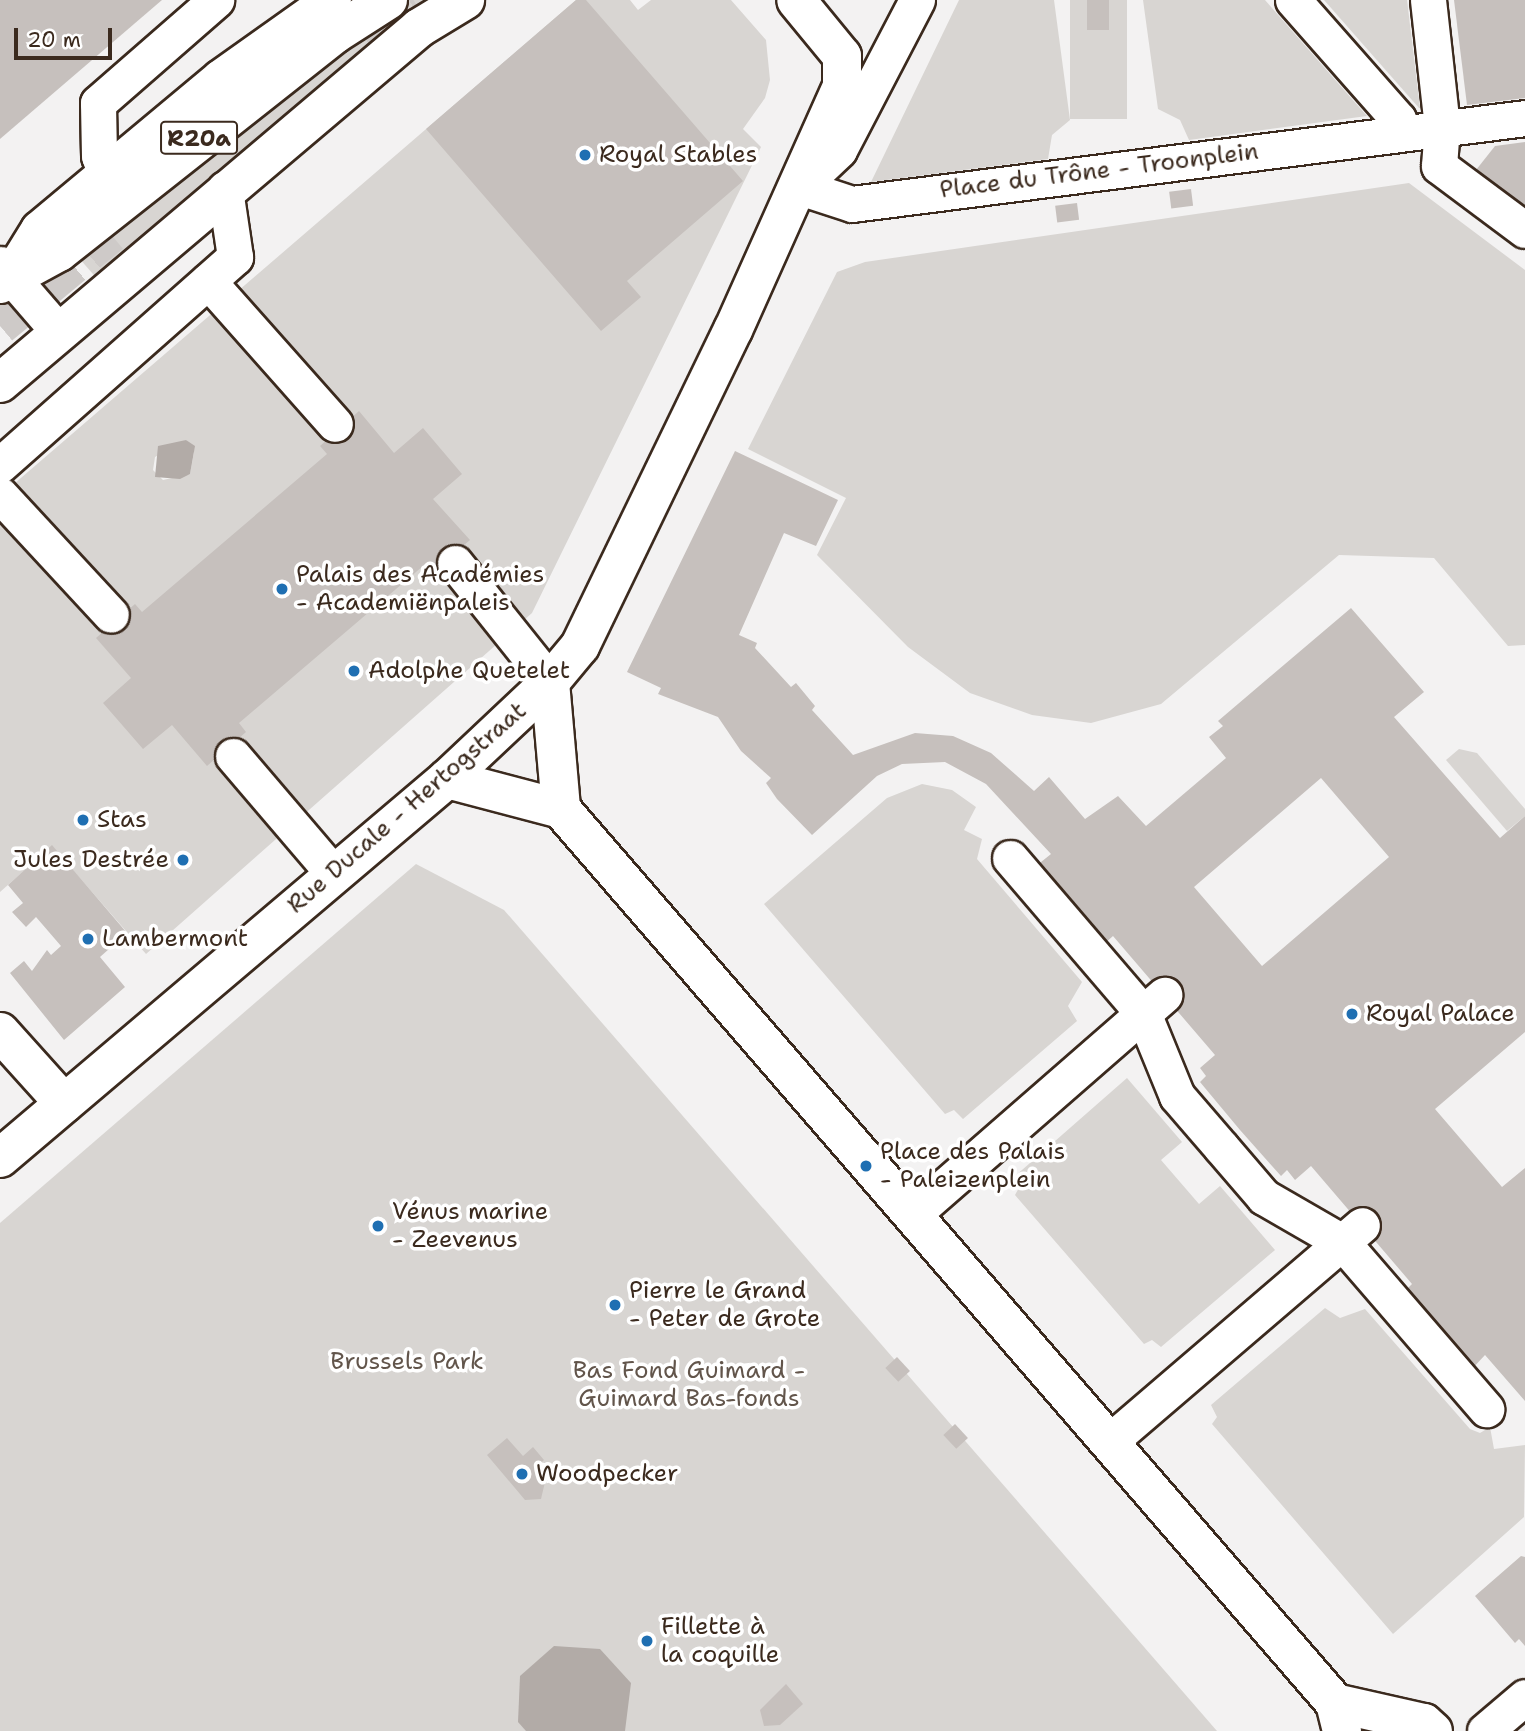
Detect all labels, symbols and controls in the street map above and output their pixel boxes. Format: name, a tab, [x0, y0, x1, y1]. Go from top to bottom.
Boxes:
scale bar	[18, 14, 116, 58]
text: 20 m	[27, 26, 81, 54]
road number: R20a	[159, 119, 239, 158]
street label: Place du Trône - Troonplein	[938, 137, 1260, 205]
place label: Royal Stables	[599, 141, 757, 169]
marker: Royal Stables	[577, 147, 593, 163]
place label: Palais des Académies - Academiënpaleis	[296, 561, 544, 617]
marker: Palais des Académies - Academiënpaleis	[274, 581, 290, 597]
place label: Adolphe Quetelet	[368, 657, 570, 685]
marker: Adolphe Quetelet	[346, 663, 362, 679]
street label: Rue Ducale - Hertogstraat	[282, 696, 532, 920]
place label: Stas	[97, 806, 147, 834]
marker: Stas	[75, 812, 91, 828]
place label: Jules Destrée	[13, 846, 169, 874]
marker: Jules Destrée	[175, 852, 191, 868]
place label: Lambermont	[102, 925, 248, 953]
marker: Lambermont	[80, 931, 96, 947]
place label: Royal Palace	[1366, 1000, 1515, 1028]
marker: Royal Palace	[1344, 1006, 1360, 1022]
place label: Place des Palais - Paleizenplein	[880, 1138, 1065, 1194]
marker: Place des Palais - Paleizenplein	[858, 1158, 874, 1174]
place label: Vénus marine - Zeevenus	[392, 1198, 548, 1254]
marker: Vénus marine - Zeevenus	[370, 1218, 386, 1234]
place label: Pierre le Grand - Peter de Grote	[629, 1277, 820, 1333]
marker: Pierre le Grand - Peter de Grote	[607, 1297, 623, 1313]
park label: Brussels Park	[330, 1348, 484, 1376]
park label: Bas Fond Guimard - Guimard Bas-fonds	[573, 1357, 805, 1413]
place label: Woodpecker	[536, 1460, 678, 1488]
marker: Woodpecker	[514, 1466, 530, 1482]
place label: Fillette à la coquille	[661, 1613, 779, 1669]
marker: Fillette à la coquille	[639, 1633, 655, 1649]

